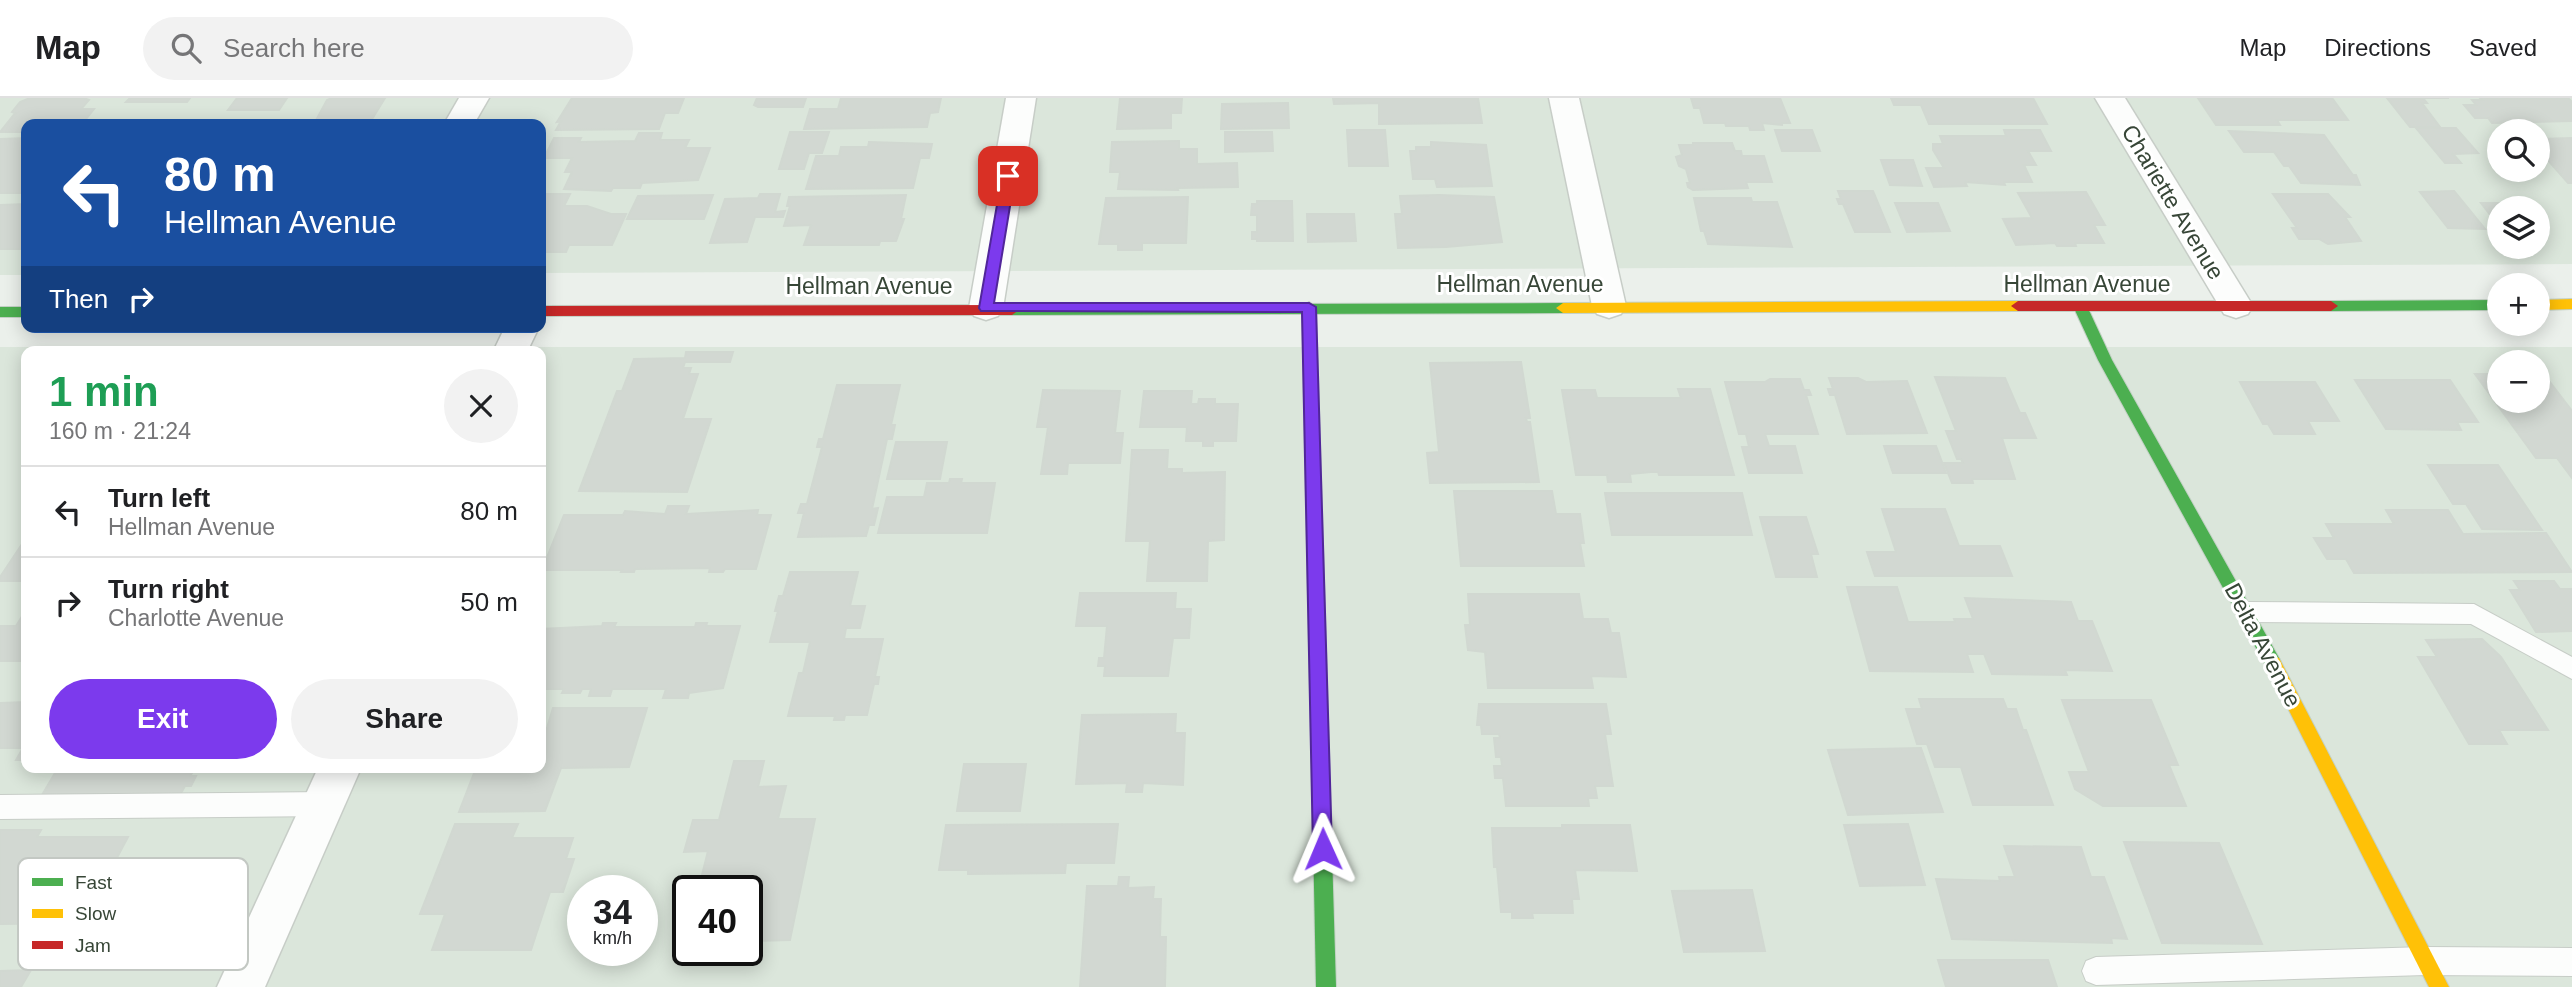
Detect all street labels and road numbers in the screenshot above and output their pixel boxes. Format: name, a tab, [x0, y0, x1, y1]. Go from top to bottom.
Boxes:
street label: Chariette Avenue	[2117, 120, 2229, 284]
street label: Hellman Avenue	[1436, 271, 1604, 297]
street label: Hellman Avenue	[2003, 271, 2171, 297]
street label: Hellman Avenue	[785, 273, 953, 299]
street label: Delta Avenue	[2220, 579, 2306, 711]

